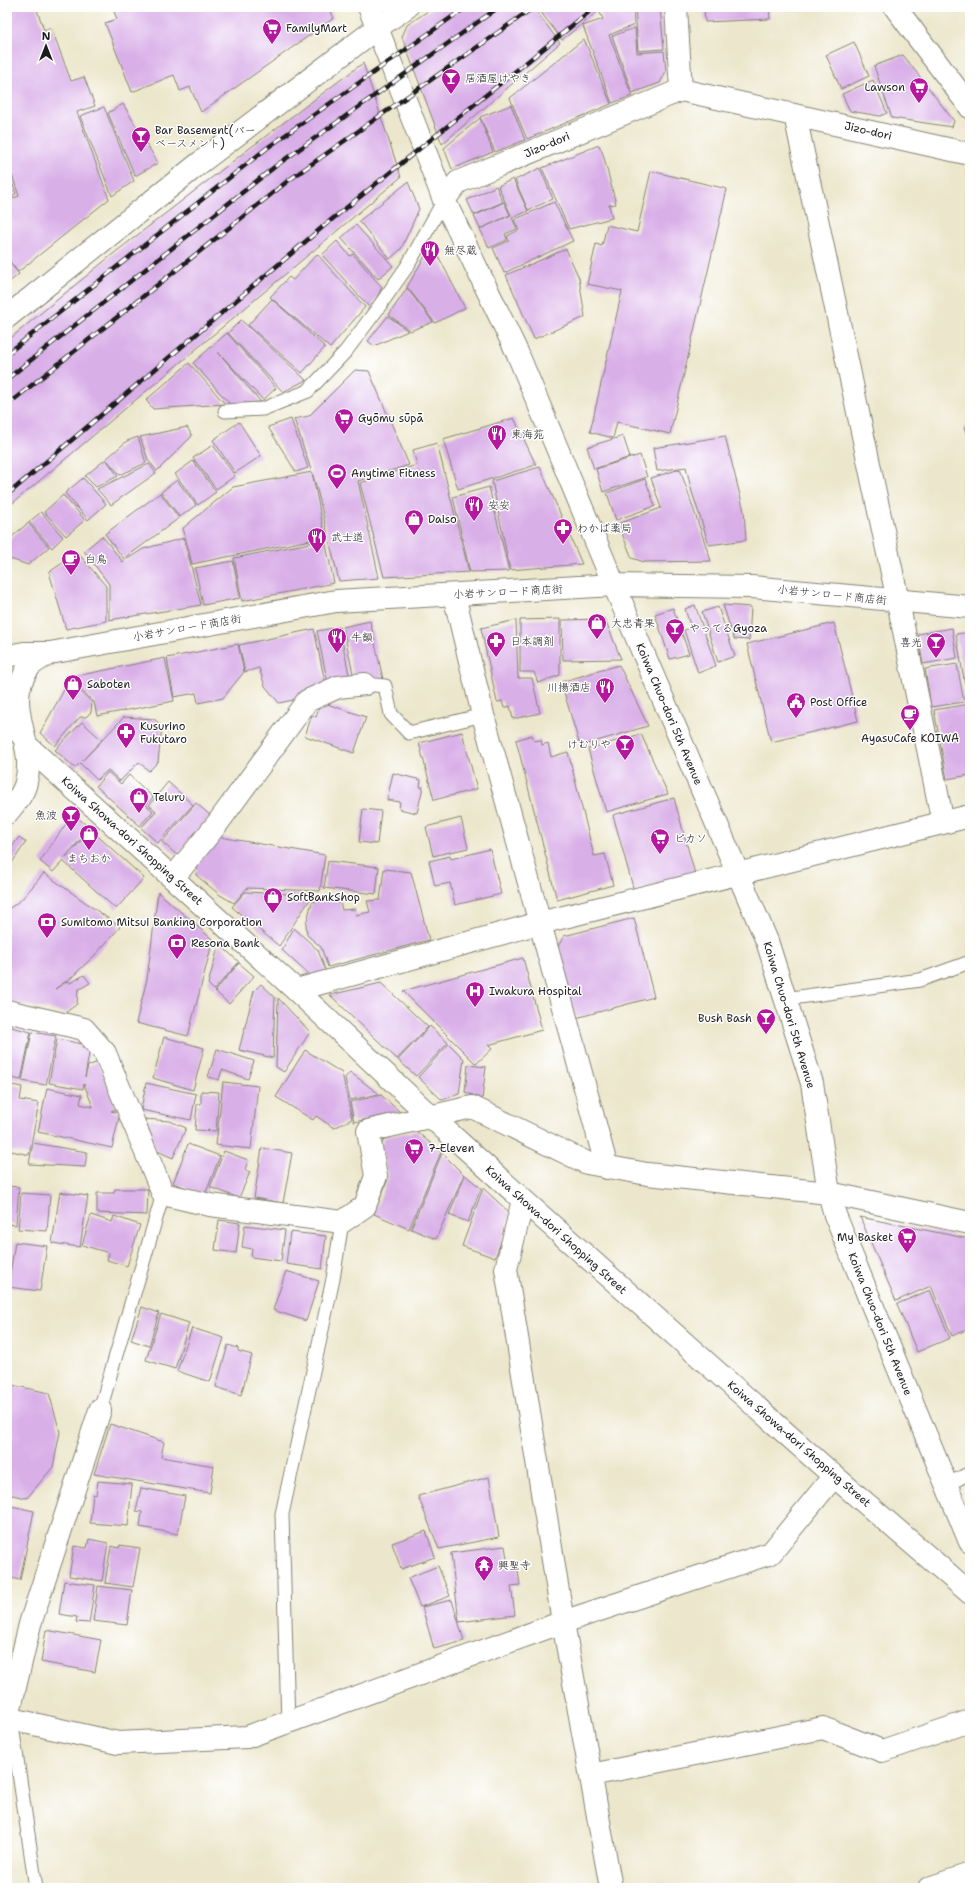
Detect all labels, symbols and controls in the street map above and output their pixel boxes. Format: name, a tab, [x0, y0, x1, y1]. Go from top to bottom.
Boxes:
supermarket icon: FamilyMart	[261, 17, 283, 45]
place label: FamilyMart	[286, 21, 347, 36]
north arrow	[26, 26, 66, 66]
text: N	[42, 29, 51, 44]
bar icon: 居酒屋けやき	[440, 67, 462, 95]
place label: 居酒屋けやき	[465, 71, 531, 86]
supermarket icon: Lawson	[908, 76, 930, 104]
place label: Lawson	[864, 80, 905, 95]
street label: Jizo-dori	[843, 118, 893, 144]
place label: Bar Basement(バー ベースメント)	[155, 123, 255, 151]
bar icon: Bar Basement(バー ベースメント)	[130, 125, 152, 153]
street label: Jizo-dori	[522, 129, 572, 161]
restaurant icon: 無尽蔵	[419, 239, 441, 267]
place label: 無尽蔵	[444, 243, 477, 258]
supermarket icon: Gyōmu sūpā	[333, 407, 355, 435]
place label: Gyōmu sūpā	[358, 411, 423, 426]
restaurant icon: 東海苑	[486, 423, 508, 451]
place label: 東海苑	[511, 427, 544, 442]
sports icon: Anytime Fitness	[326, 462, 348, 490]
place label: Anytime Fitness	[351, 466, 436, 481]
restaurant icon: 安安	[463, 494, 485, 522]
place label: 安安	[488, 498, 510, 513]
shop icon: Daiso	[403, 508, 425, 536]
place label: Daiso	[428, 512, 457, 527]
pharmacy icon: わかば薬局	[552, 517, 574, 545]
place label: わかば薬局	[577, 521, 632, 536]
restaurant icon: 武士道	[306, 526, 328, 554]
place label: 武士道	[331, 530, 364, 545]
cafe icon: 白鳥	[60, 548, 82, 576]
place label: 白鳥	[85, 552, 107, 567]
street label: 小岩サンロード商店街	[453, 582, 563, 602]
street label: 小岩サンロード商店街	[777, 582, 887, 608]
street label: 小岩サンロード商店街	[132, 611, 242, 645]
shop icon: 大忠青果	[586, 612, 608, 640]
place label: 大忠青果	[611, 616, 655, 631]
bar icon: やってるGyoza	[664, 617, 686, 645]
place label: やってるGyoza	[689, 621, 767, 636]
restaurant icon: 牛韻	[326, 626, 348, 654]
place label: 牛韻	[351, 630, 373, 645]
pharmacy icon: 日本調剤	[485, 630, 507, 658]
bar icon: 喜光	[925, 631, 947, 659]
place label: 日本調剤	[510, 634, 554, 649]
place label: 喜光	[900, 635, 922, 650]
street label: Koiwa Chuo-dori 5th Avenue	[632, 641, 706, 787]
shop icon: Saboten	[62, 673, 84, 701]
restaurant icon: 川揚酒店	[594, 676, 616, 704]
place label: Saboten	[87, 677, 130, 692]
place label: 川揚酒店	[547, 680, 591, 695]
public building icon: Post Office	[785, 691, 807, 719]
place label: Post Office	[810, 695, 867, 710]
cafe icon: AyasuCafe KOIWA	[899, 703, 921, 731]
place label: Kusurino Fukutaro	[140, 719, 187, 747]
pharmacy icon: Kusurino Fukutaro	[115, 721, 137, 749]
place label: AyasuCafe KOIWA	[861, 731, 959, 746]
bar icon: けむりや	[614, 733, 636, 761]
place label: けむりや	[567, 737, 611, 752]
street label: Koiwa Showa-dori Shopping Street	[58, 773, 206, 909]
shop icon: Teluru	[128, 786, 150, 814]
place label: Teluru	[153, 790, 185, 805]
bar icon: 魚波	[60, 804, 82, 832]
place label: 魚波	[35, 808, 57, 823]
shop icon: まちおか	[78, 823, 100, 851]
supermarket icon: ピカソ	[649, 827, 671, 855]
place label: ピカソ	[674, 831, 707, 846]
place label: まちおか	[67, 851, 111, 866]
shop icon: SoftBankShop	[262, 886, 284, 914]
place label: SoftBankShop	[287, 890, 360, 905]
bank icon: Sumitomo Mitsui Banking Corporation	[36, 911, 58, 939]
place label: Sumitomo Mitsui Banking Corporation	[61, 915, 262, 930]
bank icon: Resona Bank	[166, 932, 188, 960]
place label: Resona Bank	[191, 936, 260, 951]
street label: Koiwa Chuo-dori 5th Avenue	[759, 940, 819, 1090]
hospital icon: Iwakura Hospital	[464, 980, 486, 1008]
place label: Iwakura Hospital	[489, 984, 582, 999]
bar icon: Bush Bash	[755, 1007, 777, 1035]
place label: Bush Bash	[698, 1011, 752, 1026]
supermarket icon: 7-Eleven	[403, 1137, 425, 1165]
place label: 7-Eleven	[428, 1141, 475, 1156]
street label: Koiwa Showa-dori Shopping Street	[482, 1162, 630, 1298]
supermarket icon: My Basket	[896, 1226, 918, 1254]
place label: My Basket	[837, 1230, 893, 1245]
street label: Koiwa Chuo-dori 5th Avenue	[844, 1250, 916, 1398]
street label: Koiwa Showa-dori Shopping Street	[724, 1378, 874, 1511]
temple icon: 興聖寺	[473, 1554, 495, 1582]
place label: 興聖寺	[498, 1558, 531, 1573]

